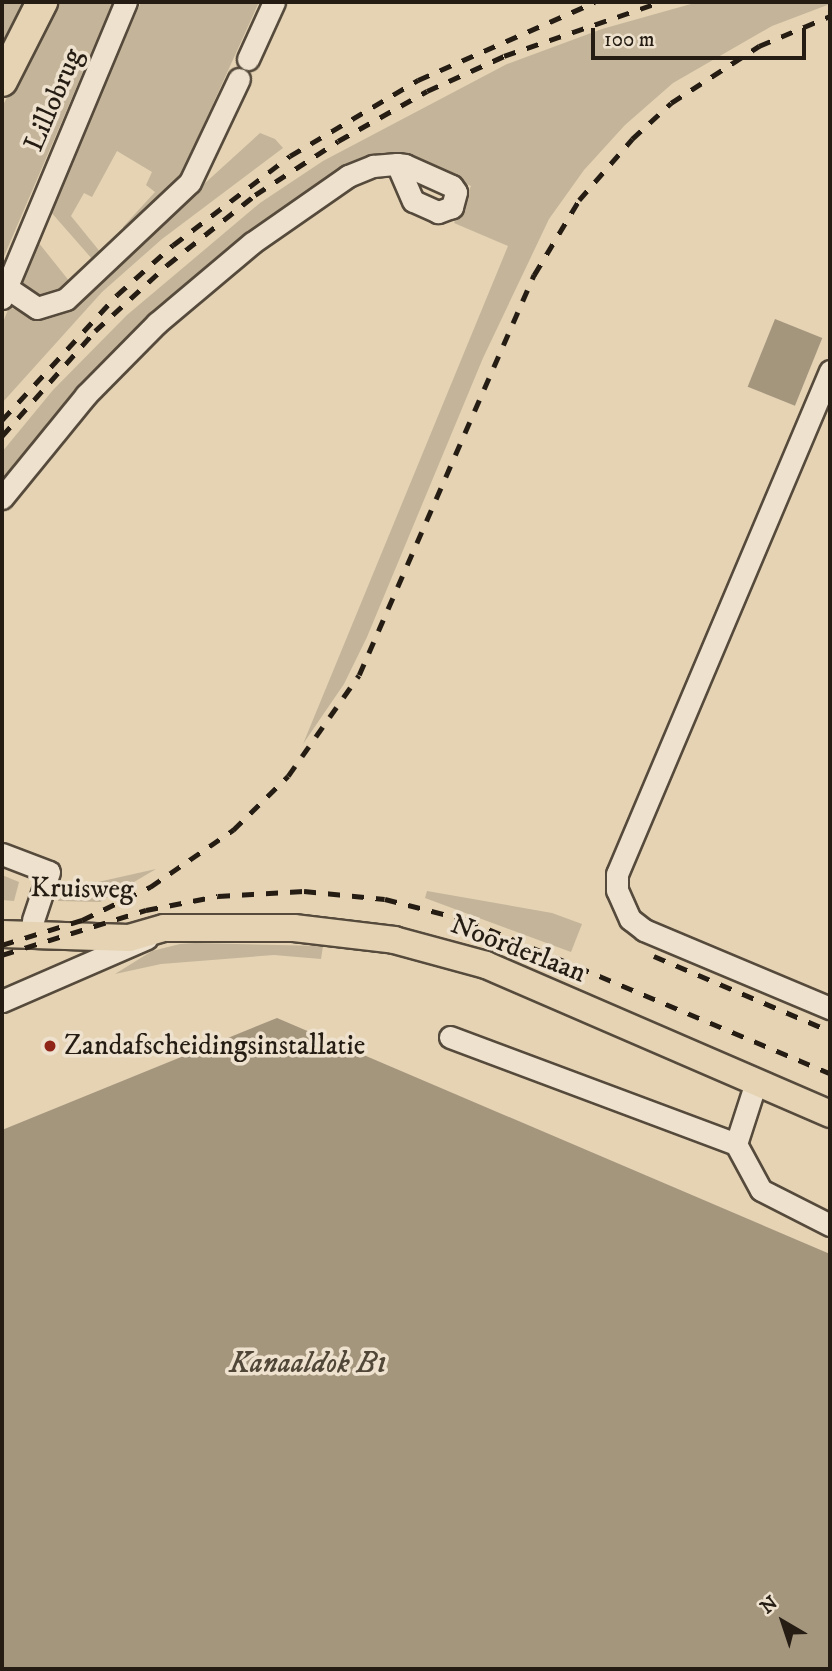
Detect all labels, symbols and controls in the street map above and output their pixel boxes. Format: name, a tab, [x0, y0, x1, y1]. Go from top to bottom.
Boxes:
scale bar	[594, 14, 809, 58]
text: 100 m	[604, 27, 655, 53]
street label: Lillobrug	[17, 44, 91, 156]
street label: Kruisweg	[30, 871, 134, 907]
street label: Noorderlaan	[445, 908, 591, 990]
place label: Zandafscheidingsinstallatie	[64, 1029, 365, 1063]
marker: Zandafscheidingsinstallatie	[42, 1038, 58, 1054]
water label: Kanaaldok B1	[229, 1346, 387, 1382]
north arrow	[748, 1587, 818, 1657]
text: N	[756, 1591, 783, 1619]

